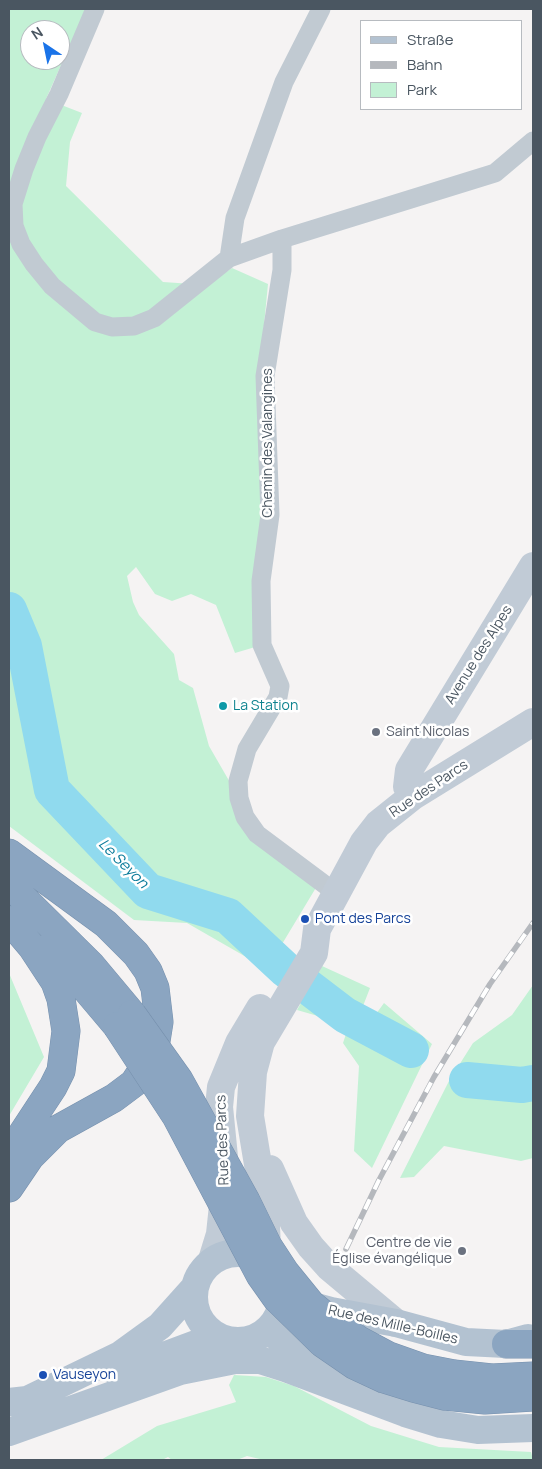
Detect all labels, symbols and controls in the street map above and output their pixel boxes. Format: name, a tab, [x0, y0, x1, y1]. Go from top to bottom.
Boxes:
north arrow	[20, 20, 70, 70]
legend	[360, 20, 522, 110]
text: N	[27, 22, 46, 44]
text: Straße	[407, 29, 453, 50]
text: Bahn	[407, 54, 442, 75]
text: Park	[407, 79, 437, 100]
street label: Chemin des Valangines	[260, 368, 276, 518]
street label: Avenue des Alpes	[442, 603, 516, 707]
place label: La Station	[233, 698, 298, 714]
marker: La Station	[217, 700, 229, 712]
place label: Saint Nicolas	[386, 724, 469, 740]
marker: Saint Nicolas	[370, 726, 382, 738]
street label: Rue des Parcs	[387, 757, 471, 821]
water label: Le Seyon	[94, 835, 152, 893]
place label: Pont des Parcs	[315, 911, 411, 927]
marker: Pont des Parcs	[299, 913, 311, 925]
street label: Rue des Parcs	[213, 1094, 233, 1186]
place label: Centre de vie Église évangélique	[332, 1235, 452, 1268]
marker: Centre de vie Église évangélique	[456, 1245, 468, 1257]
street label: Rue des Mille-Boilles	[327, 1302, 459, 1348]
place label: Vauseyon	[53, 1367, 116, 1383]
marker: Vauseyon	[37, 1369, 49, 1381]

